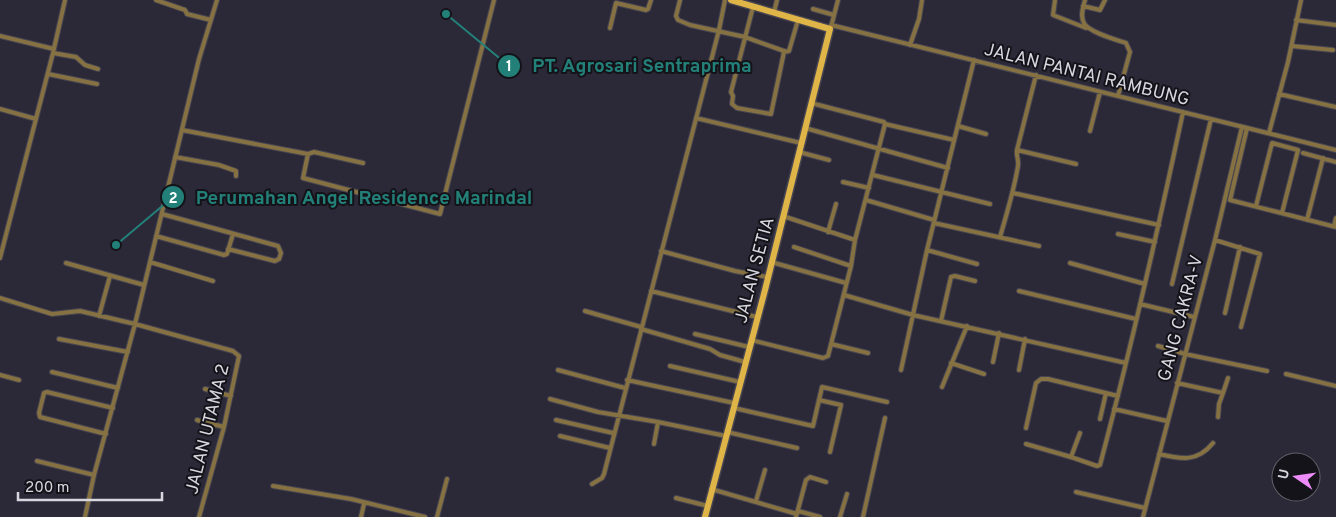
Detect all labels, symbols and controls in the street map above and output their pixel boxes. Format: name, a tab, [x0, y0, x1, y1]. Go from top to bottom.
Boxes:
street label: JALAN PANTAI RAMBUNG	[982, 39, 1192, 112]
callout: PT. Agrosari Sentraprima	[497, 49, 762, 83]
text: PT. Agrosari Sentraprima	[532, 55, 752, 79]
text: 1	[506, 58, 512, 77]
callout: Perumahan Angel Residence Marindal	[161, 180, 543, 214]
text: Perumahan Angel Residence Marindal	[196, 187, 532, 211]
text: 2	[168, 190, 178, 209]
street label: JALAN SETIA	[730, 215, 781, 326]
street label: GANG CAKRA-V	[1154, 253, 1209, 384]
street label: JALAN UTAMA 2	[181, 362, 236, 497]
north arrow	[1271, 452, 1321, 502]
text: U	[1275, 468, 1294, 481]
scale bar	[18, 470, 161, 502]
text: 200 m	[25, 479, 70, 498]

